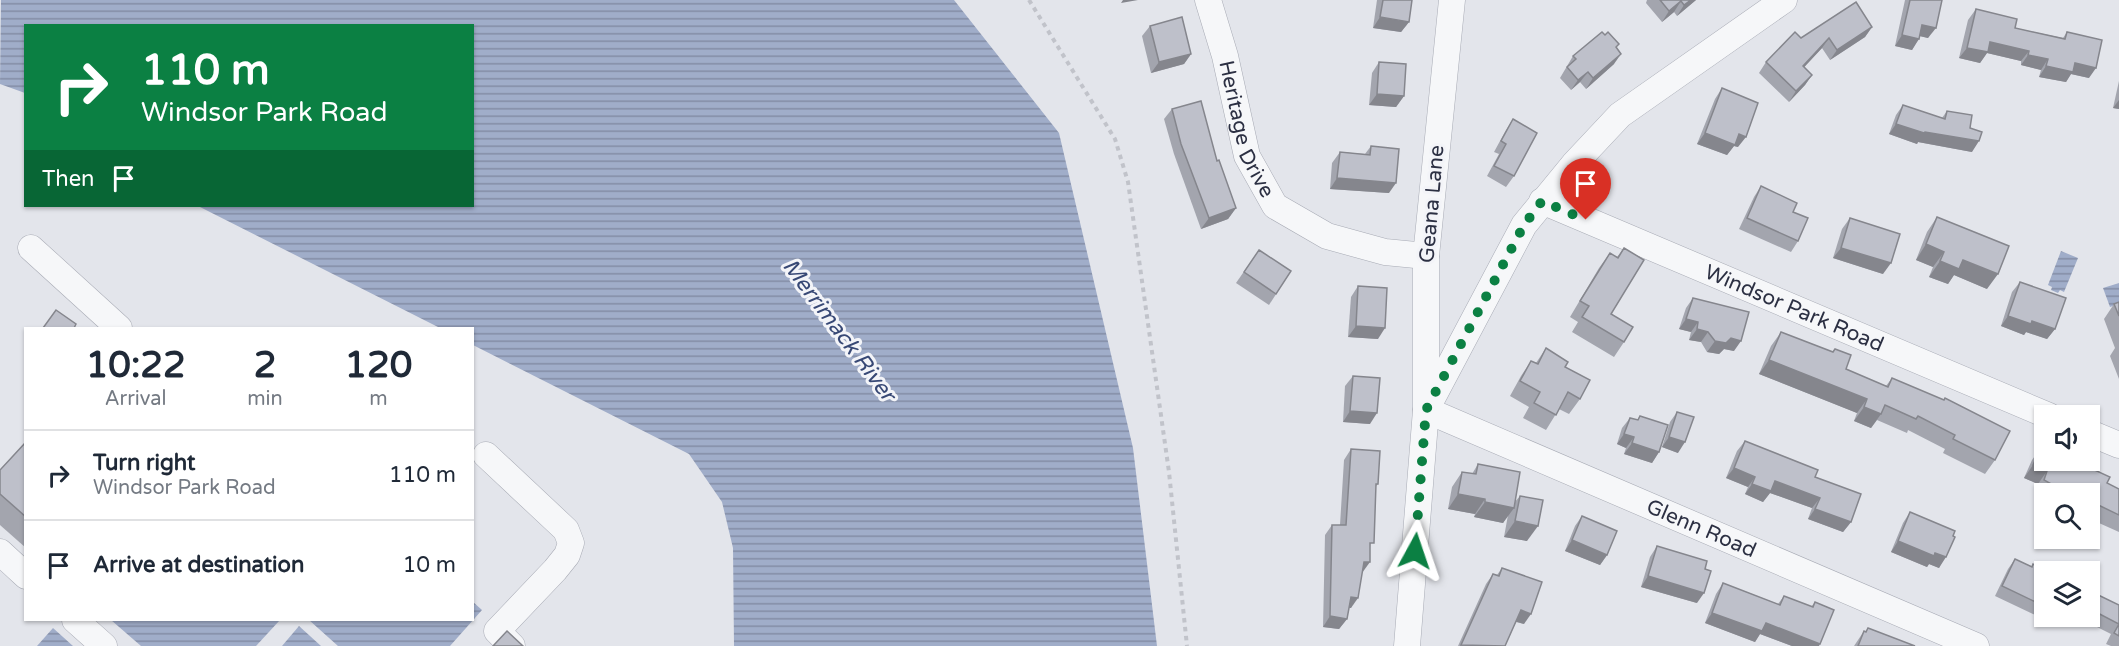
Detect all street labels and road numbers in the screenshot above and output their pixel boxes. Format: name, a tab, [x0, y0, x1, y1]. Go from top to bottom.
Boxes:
street label: Heritage Drive	[1214, 58, 1280, 202]
street label: Geana Lane	[1414, 144, 1450, 264]
street label: Windsor Park Road	[1701, 259, 1887, 357]
street label: Glenn Road	[1643, 494, 1760, 563]

